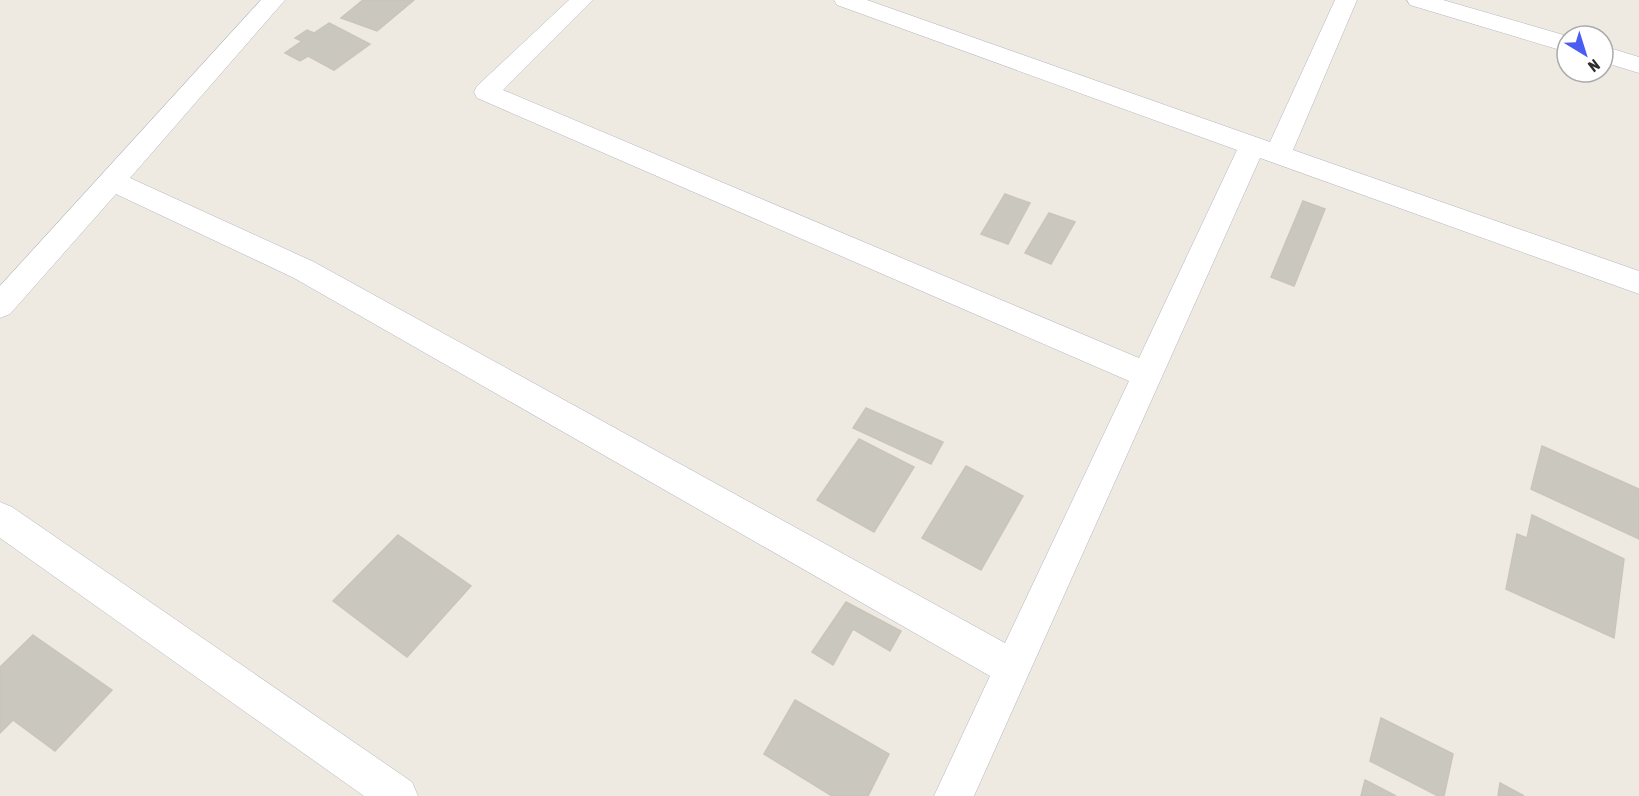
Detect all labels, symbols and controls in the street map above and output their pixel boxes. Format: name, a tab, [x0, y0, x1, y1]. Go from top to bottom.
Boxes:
north arrow	[1555, 24, 1615, 84]
text: N	[1585, 56, 1604, 76]

